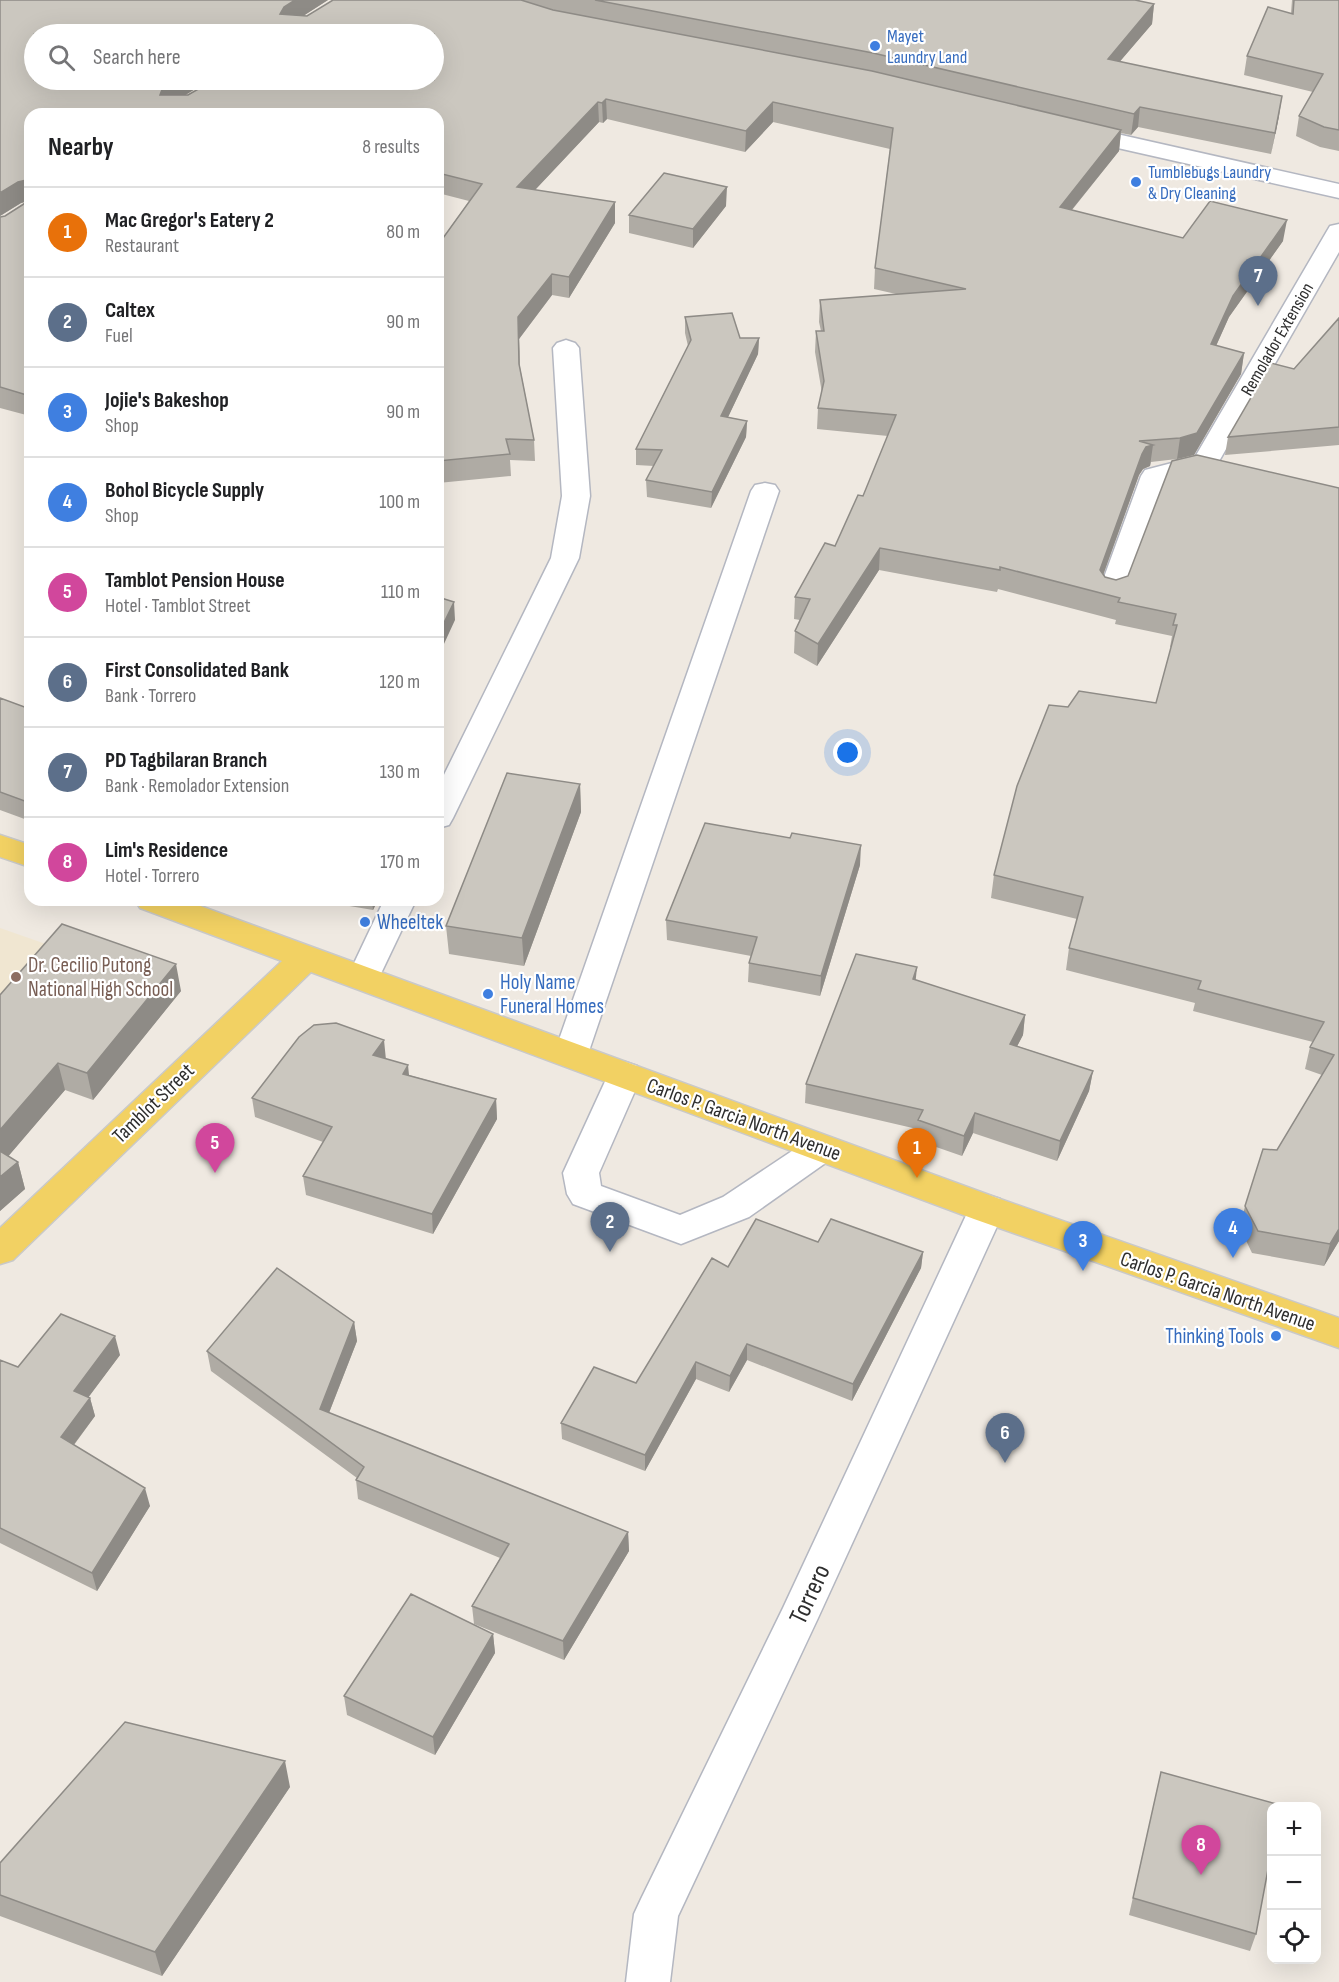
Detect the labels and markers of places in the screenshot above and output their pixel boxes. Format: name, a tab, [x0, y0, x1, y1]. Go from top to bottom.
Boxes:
place label: Mayet Laundry Land	[887, 26, 967, 68]
marker: Mayet Laundry Land	[868, 39, 882, 53]
place label: Tumblebugs Laundry & Dry Cleaning	[1148, 162, 1271, 204]
marker: Tumblebugs Laundry & Dry Cleaning	[1129, 175, 1143, 189]
pin: 7	[1238, 256, 1278, 306]
place label: Wheeltek	[377, 910, 443, 935]
marker: Wheeltek	[358, 915, 372, 929]
place label: Dr. Cecilio Putong National High School	[28, 953, 173, 1002]
marker: Dr. Cecilio Putong National High School	[9, 970, 23, 984]
place label: Holy Name Funeral Homes	[500, 970, 604, 1019]
marker: Holy Name Funeral Homes	[481, 987, 495, 1001]
pin: 5	[196, 1124, 234, 1173]
pin: 1	[898, 1128, 936, 1178]
pin: 2	[590, 1202, 630, 1252]
pin: 4	[1214, 1208, 1252, 1258]
pin: 3	[1064, 1222, 1102, 1271]
place label: Thinking Tools	[1165, 1324, 1264, 1349]
marker: Thinking Tools	[1269, 1329, 1283, 1343]
pin: 6	[986, 1414, 1024, 1463]
pin: 8	[1182, 1826, 1220, 1875]

